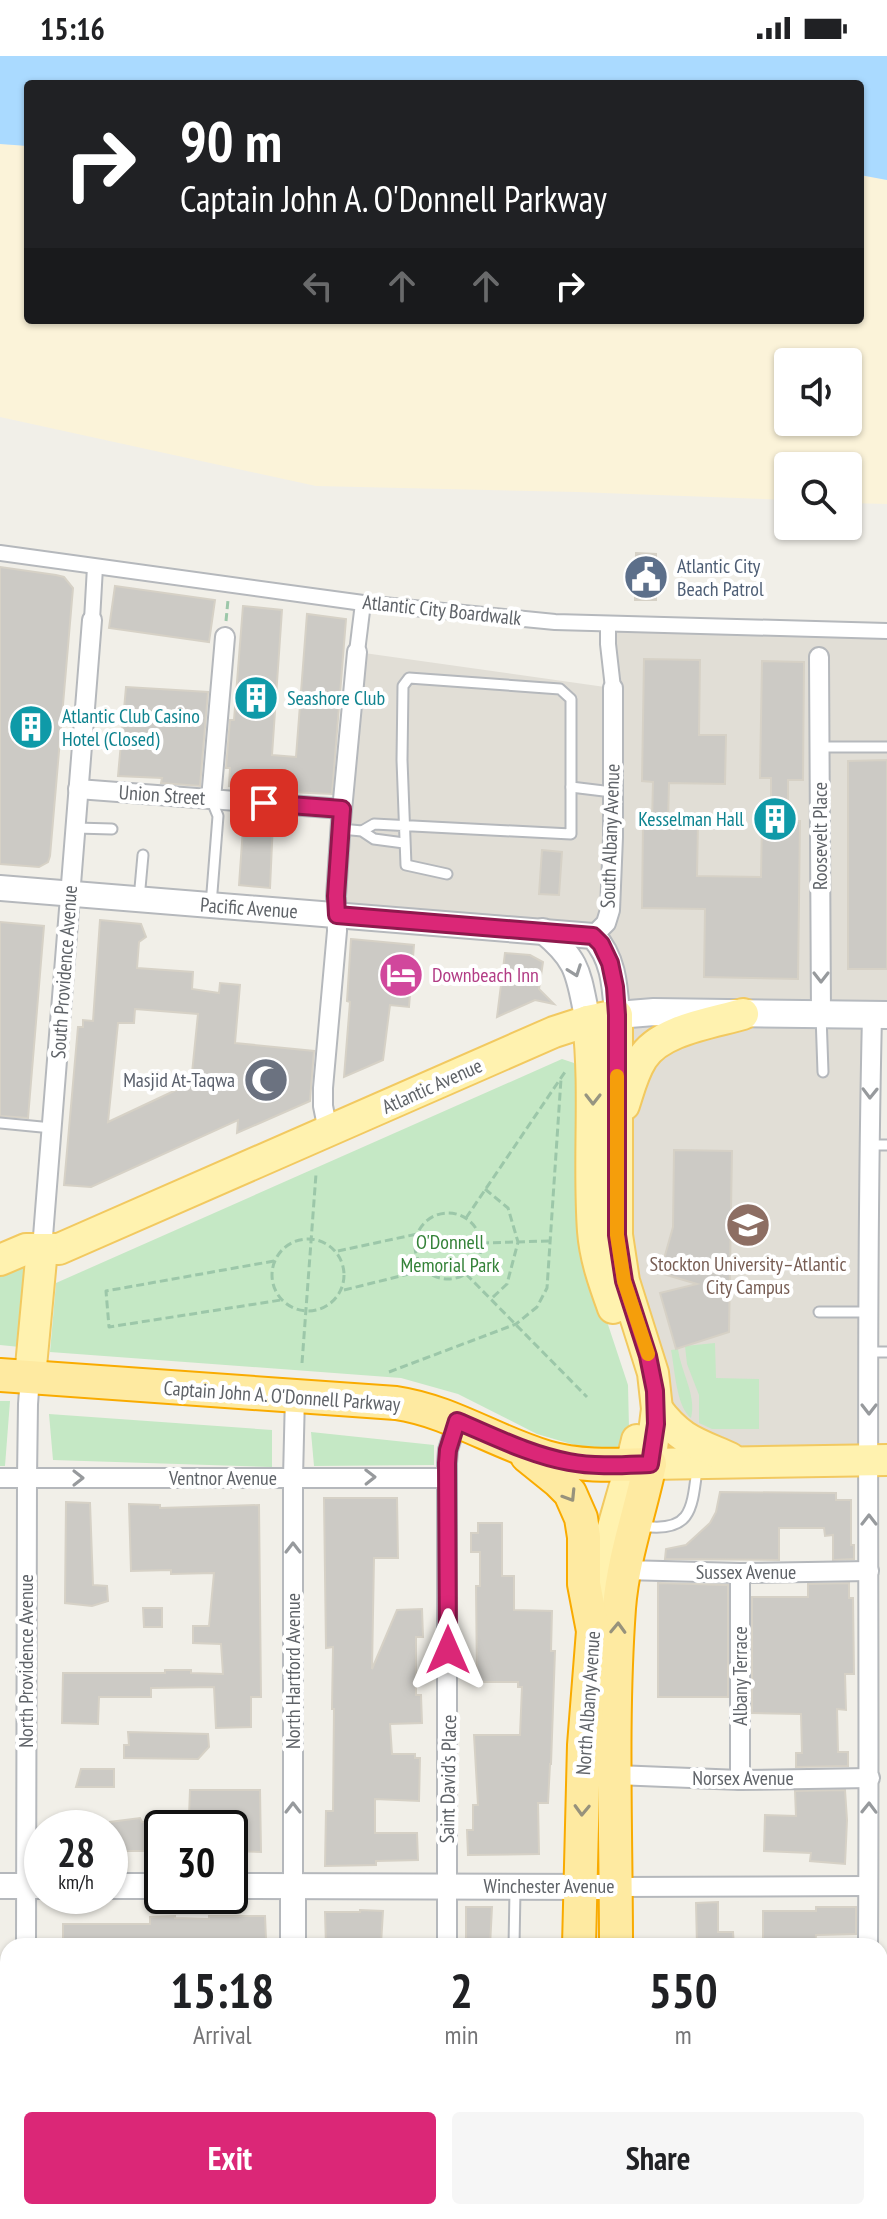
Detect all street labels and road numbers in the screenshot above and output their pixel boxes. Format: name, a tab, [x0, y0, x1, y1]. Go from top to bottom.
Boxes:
street label: Atlantic City Boardwalk	[361, 589, 523, 631]
street label: South Albany Avenue	[594, 763, 626, 909]
street label: Union Street	[118, 779, 207, 811]
street label: Roosevelt Place	[807, 782, 833, 890]
street label: South Providence Avenue	[45, 884, 83, 1060]
street label: Pacific Avenue	[199, 892, 299, 924]
street label: Atlantic Avenue	[378, 1052, 486, 1120]
street label: Captain John A. O'Donnell Parkway	[163, 1375, 402, 1417]
street label: Ventnor Avenue	[168, 1465, 277, 1491]
street label: Sussex Avenue	[696, 1559, 796, 1585]
street label: North Providence Avenue	[13, 1574, 39, 1748]
street label: North Hartford Avenue	[280, 1593, 306, 1749]
street label: Albany Terrace	[727, 1626, 753, 1726]
street label: North Albany Avenue	[570, 1630, 606, 1776]
street label: Saint David's Place	[434, 1714, 462, 1844]
street label: Norsex Avenue	[692, 1765, 794, 1791]
street label: Winchester Avenue	[484, 1873, 614, 1899]

